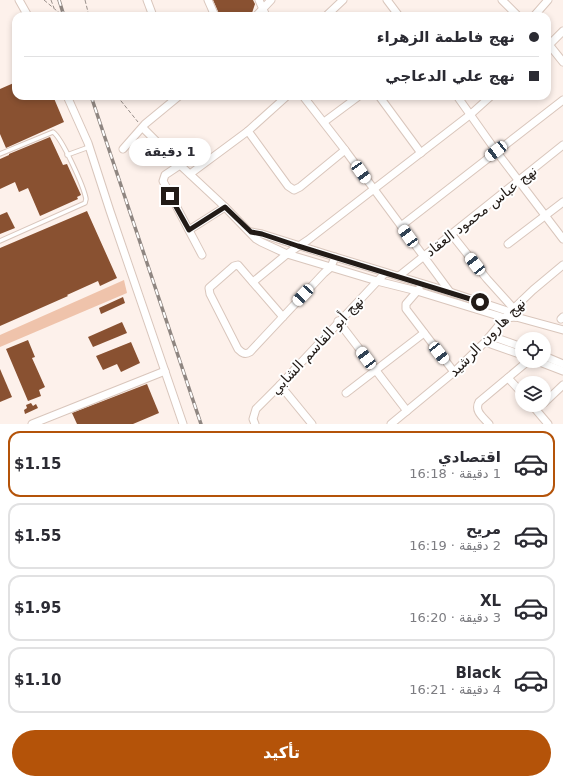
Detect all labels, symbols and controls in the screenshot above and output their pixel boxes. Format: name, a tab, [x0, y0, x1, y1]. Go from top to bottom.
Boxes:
text: نهج فاطمة الزهراء	[377, 28, 515, 46]
text: نهج علي الدعاجي	[385, 67, 515, 85]
callout: 1 دقيقة	[129, 138, 211, 166]
car	[483, 139, 509, 163]
text: 1 دقيقة	[144, 144, 196, 159]
car	[349, 159, 373, 185]
street label: نهج عباس محمود العقاد	[422, 162, 541, 260]
route end	[161, 187, 179, 205]
car	[396, 223, 420, 249]
car	[463, 251, 487, 277]
car	[290, 282, 316, 308]
street label: نهج أبو القاسم الشابي	[266, 292, 368, 398]
route start	[471, 293, 489, 311]
street label: نهج هارون الرشيد	[445, 294, 529, 380]
map controls	[515, 332, 551, 412]
button: locate	[515, 332, 551, 368]
car	[427, 340, 451, 366]
car	[354, 345, 378, 371]
button: layers	[515, 376, 551, 412]
icon: car	[513, 446, 549, 482]
text: اقتصادي	[438, 448, 501, 466]
text: $1.15	[14, 455, 61, 473]
text: 1 دقيقة · 16:18	[409, 466, 501, 481]
icon: car	[513, 518, 549, 554]
text: مريح	[466, 520, 501, 538]
text: $1.55	[14, 527, 61, 545]
text: 2 دقيقة · 16:19	[409, 538, 501, 553]
icon: car	[513, 590, 549, 626]
text: XL	[480, 592, 501, 610]
text: $1.95	[14, 599, 61, 617]
text: 3 دقيقة · 16:20	[409, 610, 501, 625]
icon: car	[513, 662, 549, 698]
text: Black	[455, 664, 501, 682]
text: $1.10	[14, 671, 61, 689]
text: 4 دقيقة · 16:21	[409, 682, 501, 697]
button: تأكيد	[12, 730, 551, 776]

